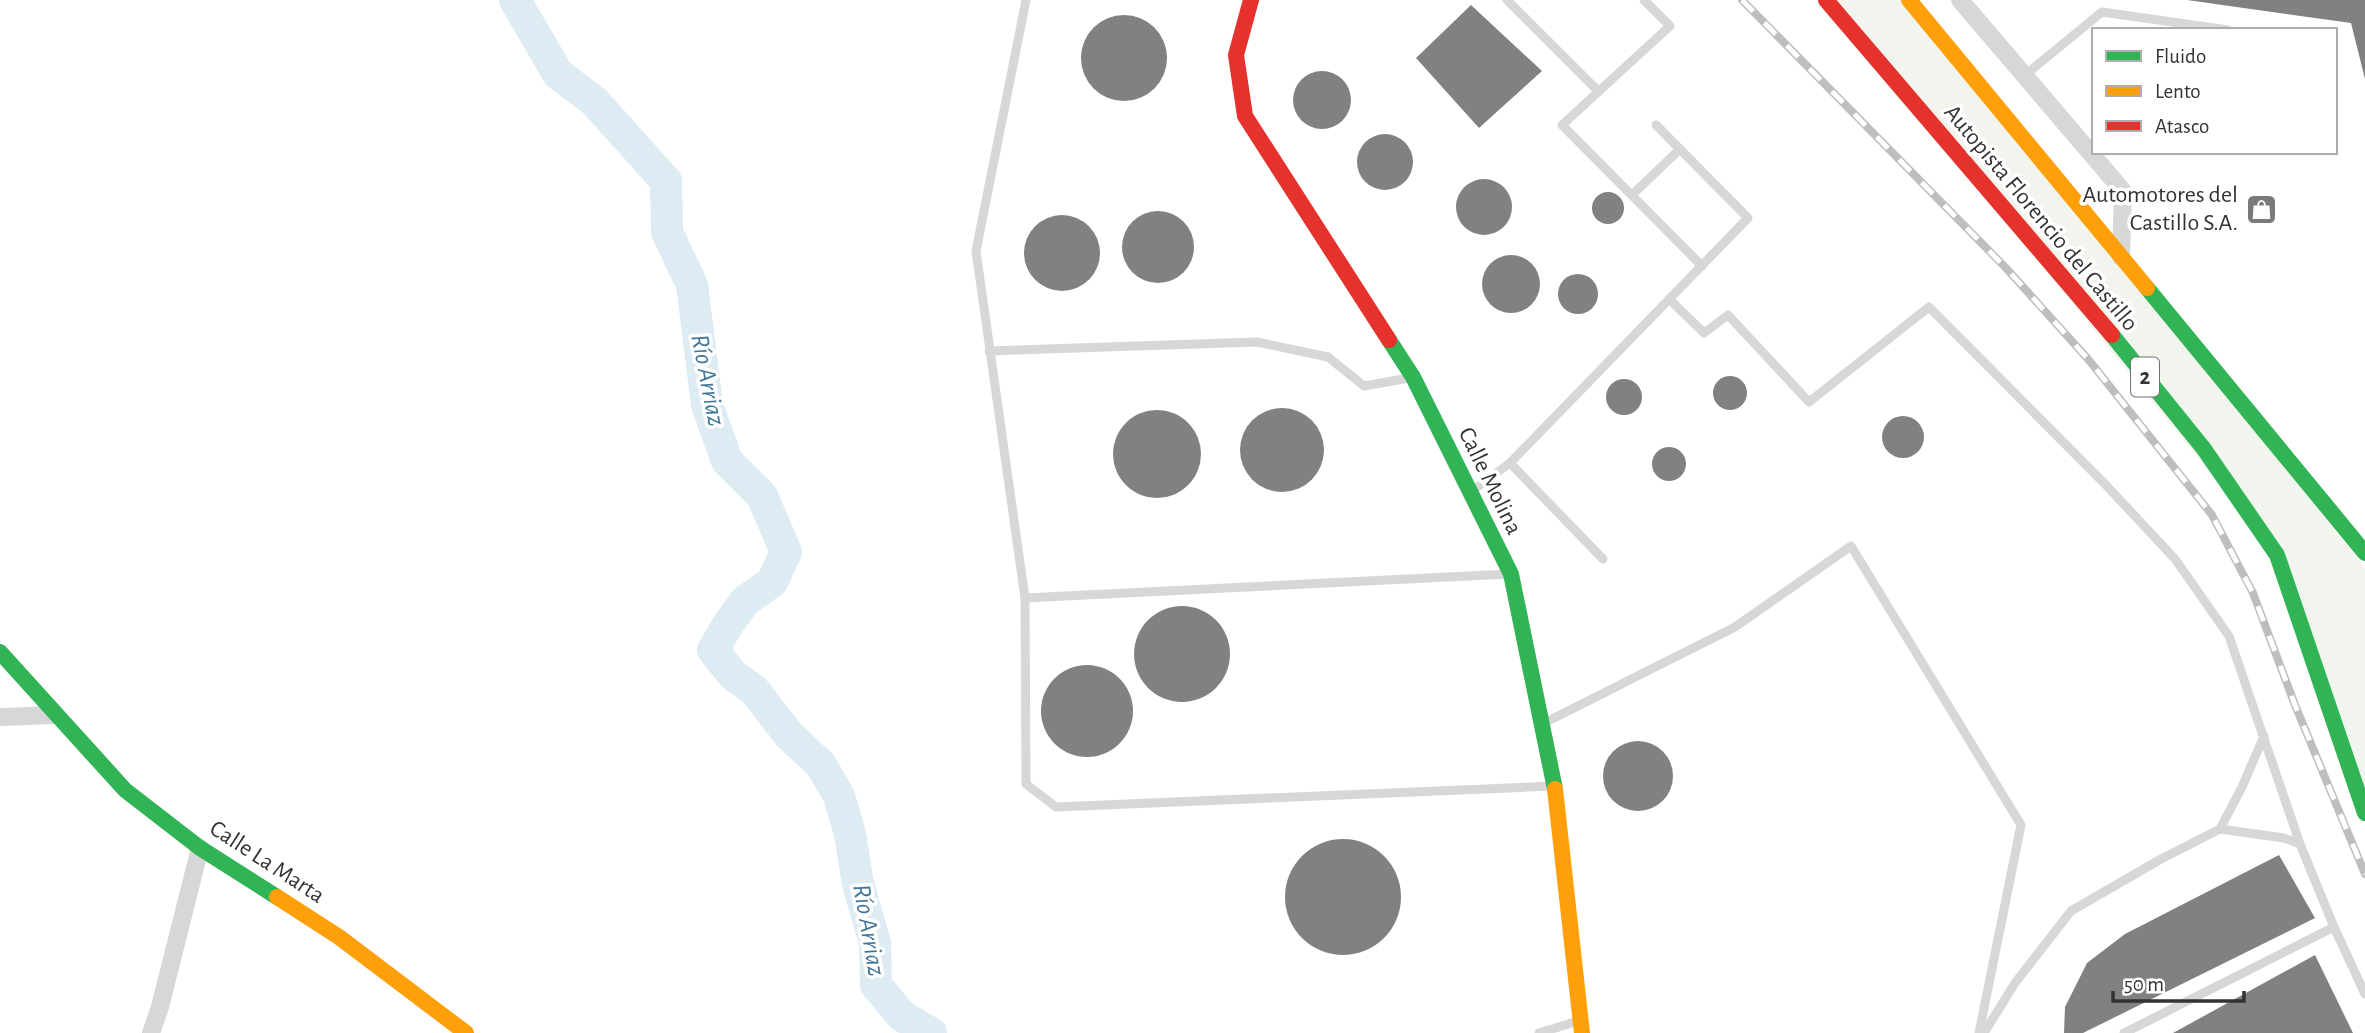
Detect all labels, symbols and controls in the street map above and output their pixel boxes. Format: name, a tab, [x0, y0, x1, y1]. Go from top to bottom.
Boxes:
legend	[2092, 28, 2337, 154]
text: Fluido	[2155, 46, 2206, 67]
text: Lento	[2155, 81, 2201, 102]
street label: Autopista Florencio del Castillo	[1940, 100, 2142, 336]
text: Atasco	[2155, 116, 2209, 137]
place label: Automotores del Castillo S.A.	[2083, 183, 2238, 235]
shop icon: Automotores del Castillo S.A.	[2244, 192, 2278, 226]
water label: Río Arriaz	[686, 332, 730, 428]
road number: 2	[2131, 358, 2159, 396]
street label: Calle Molina	[1454, 424, 1526, 538]
street label: Calle La Marta	[205, 816, 329, 908]
water label: Río Arriaz	[848, 882, 890, 978]
scale bar	[2113, 960, 2244, 1004]
text: 50 m	[2124, 974, 2164, 995]

